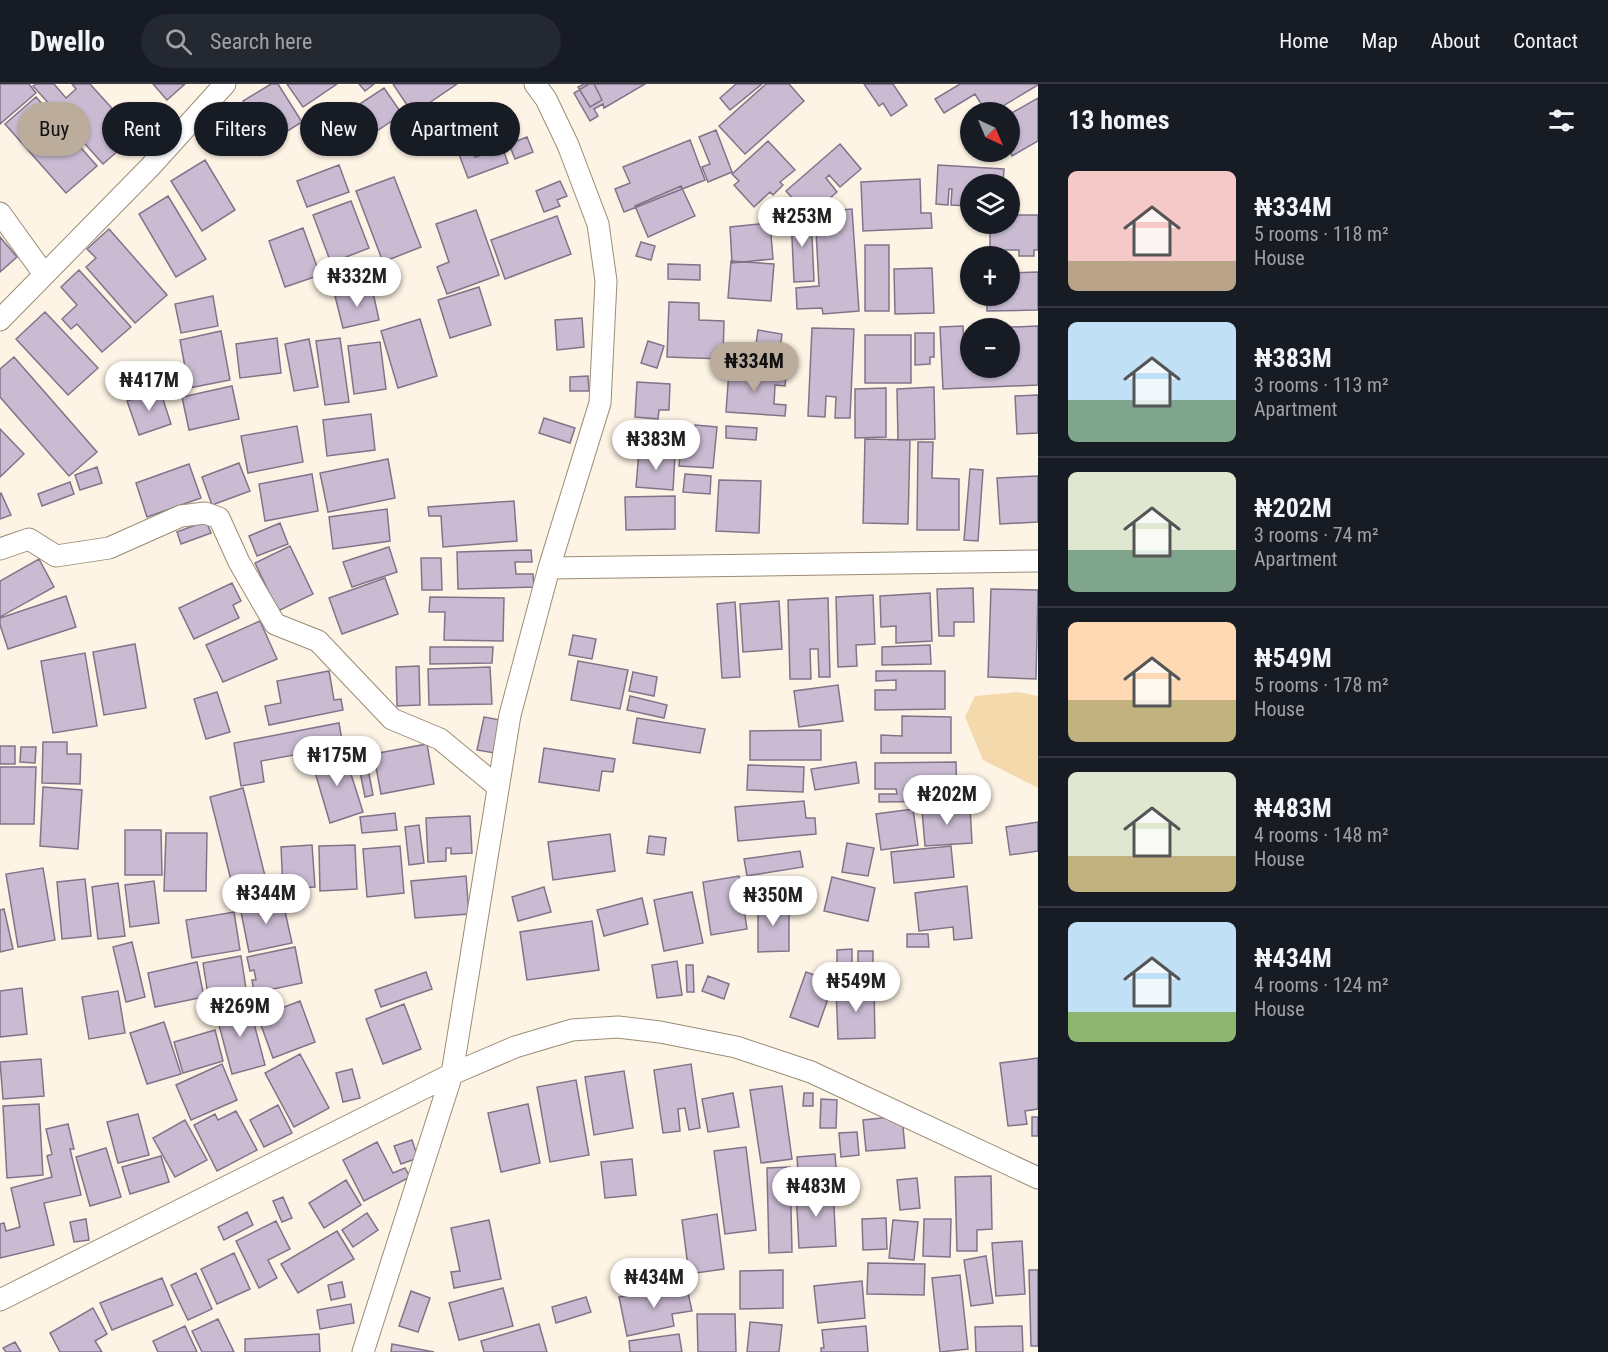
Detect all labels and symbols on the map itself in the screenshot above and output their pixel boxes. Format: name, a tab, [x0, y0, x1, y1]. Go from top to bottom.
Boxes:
north arrow	[960, 102, 1020, 162]
pin: ₦253M	[760, 197, 844, 248]
pin: ₦332M	[315, 257, 399, 308]
pin: ₦334M	[712, 342, 796, 393]
pin: ₦417M	[107, 361, 191, 412]
pin: ₦383M	[614, 420, 698, 471]
pin: ₦175M	[295, 736, 379, 787]
pin: ₦202M	[905, 775, 989, 826]
pin: ₦344M	[224, 874, 308, 925]
pin: ₦350M	[731, 876, 815, 927]
pin: ₦549M	[814, 962, 898, 1013]
pin: ₦269M	[198, 987, 282, 1038]
pin: ₦483M	[774, 1167, 858, 1218]
pin: ₦434M	[612, 1258, 696, 1309]

